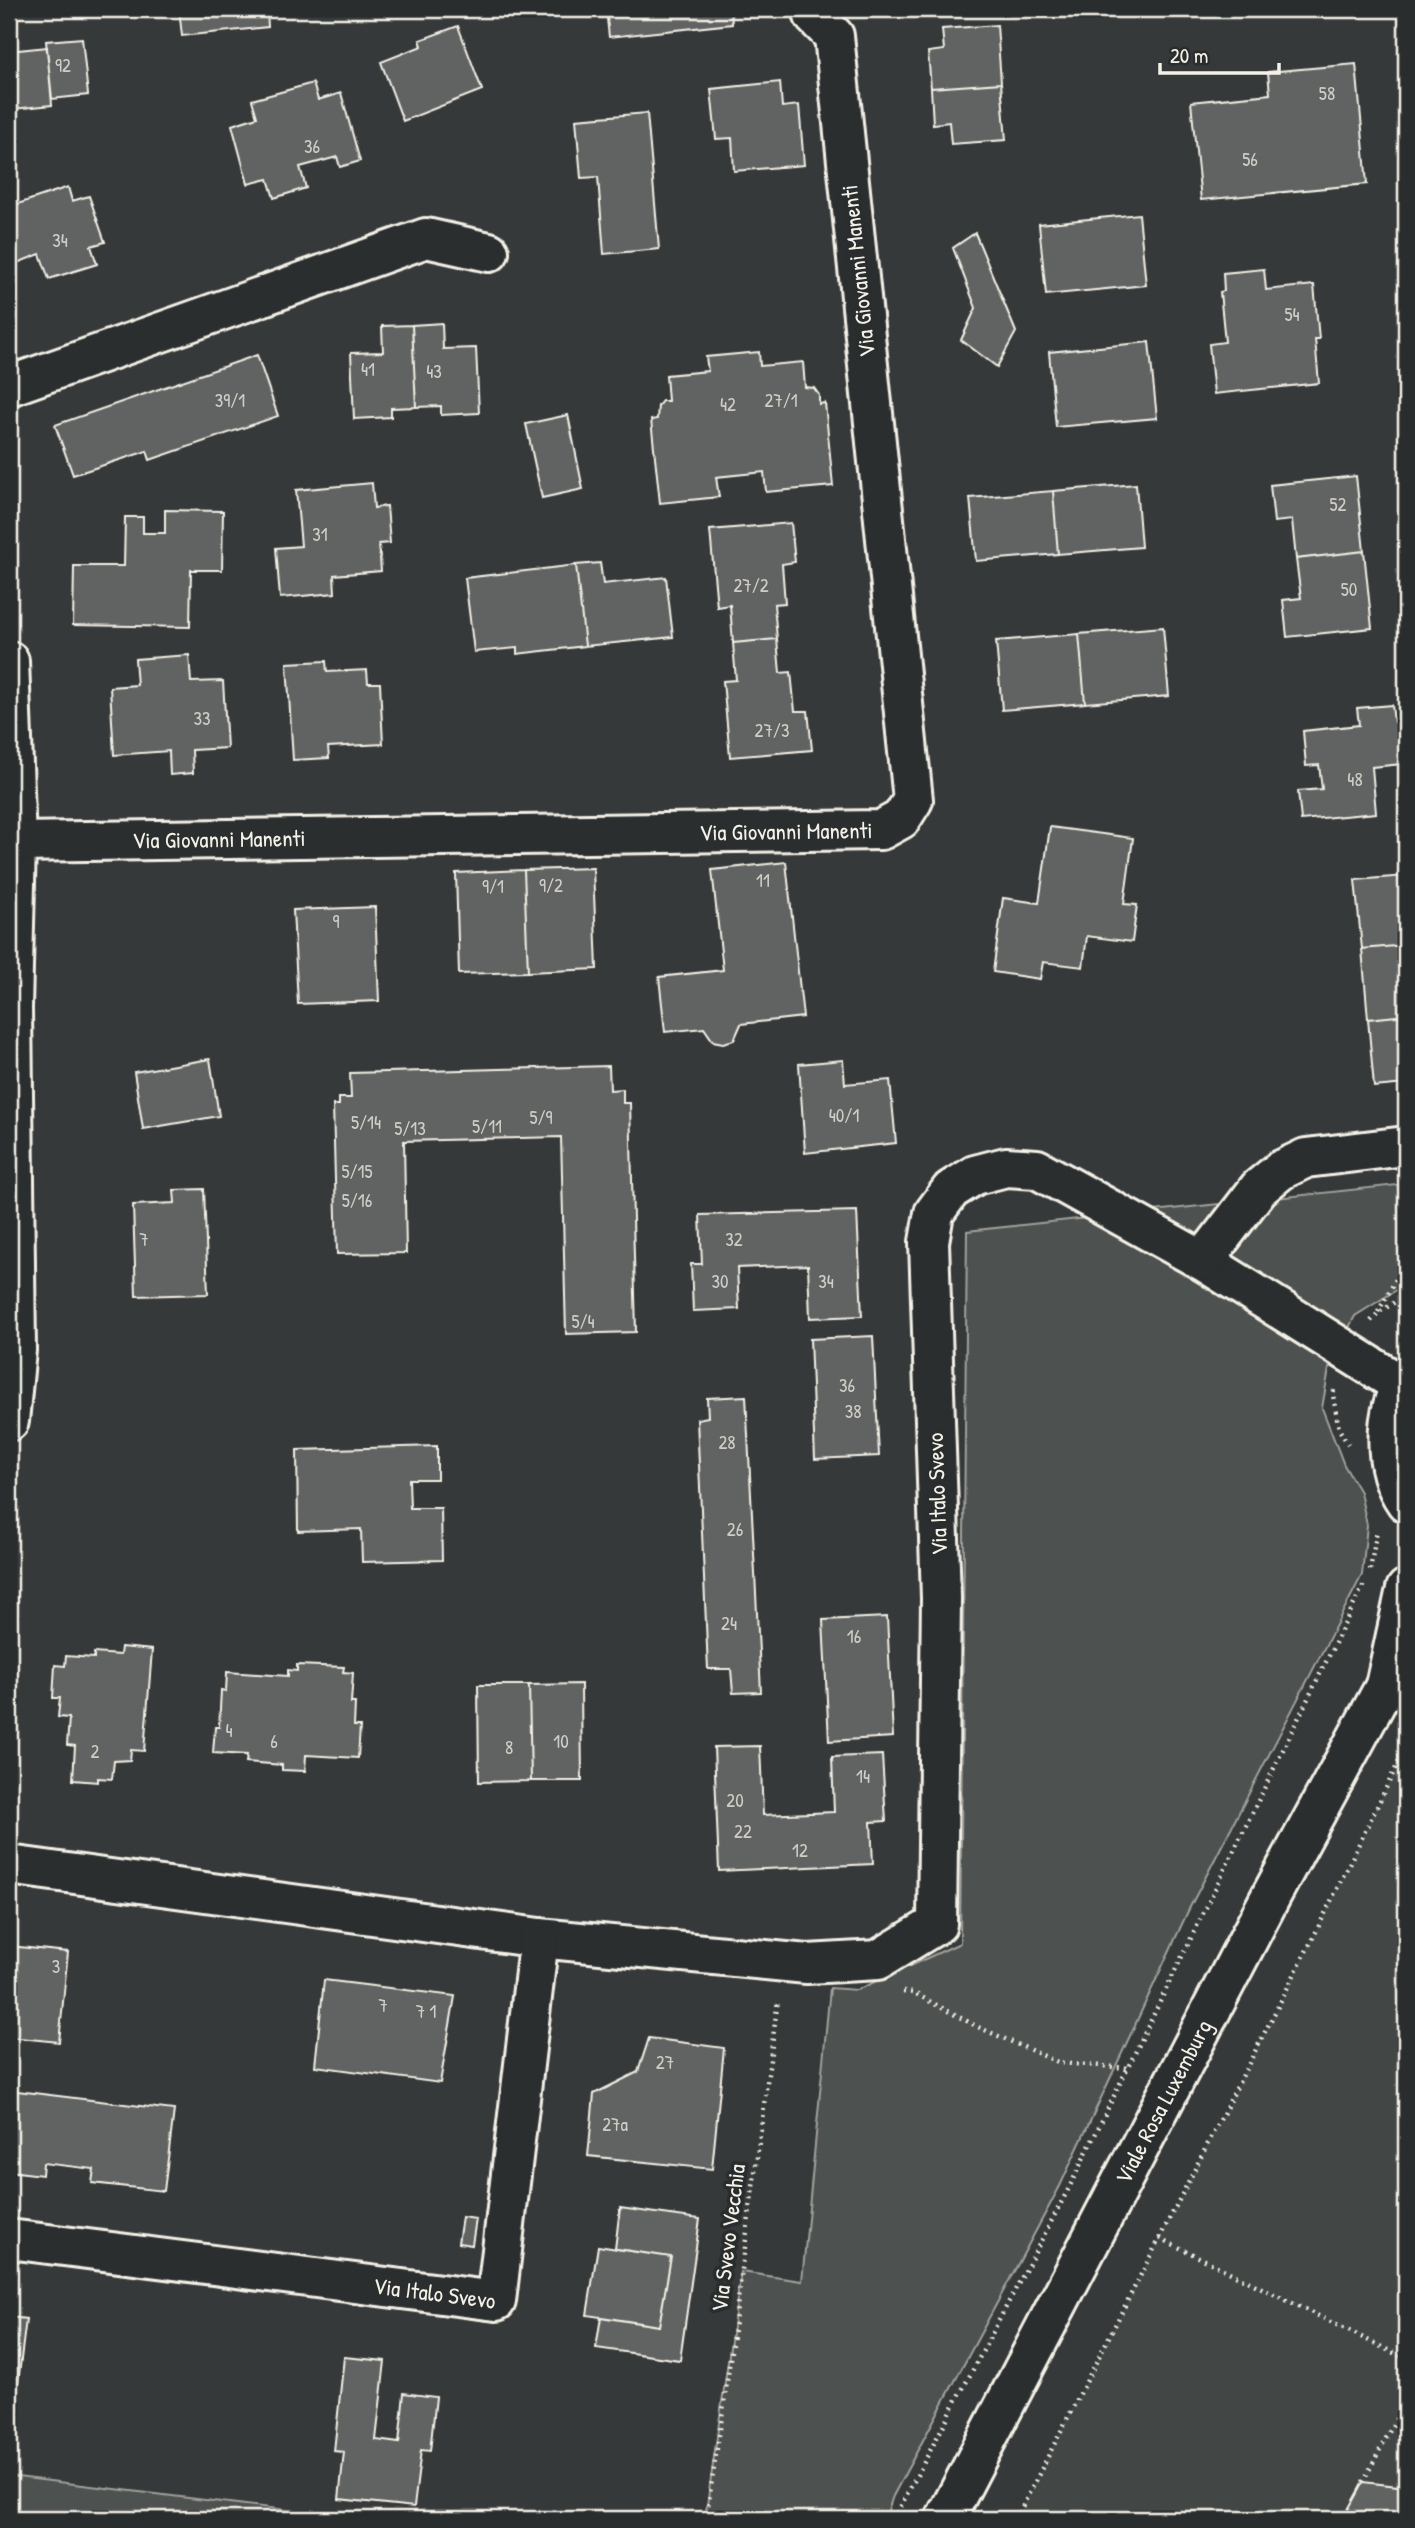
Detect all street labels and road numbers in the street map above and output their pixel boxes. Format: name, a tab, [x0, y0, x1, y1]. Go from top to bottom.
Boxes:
street label: Via Giovanni Manenti	[833, 183, 882, 359]
street label: Via Giovanni Manenti	[699, 814, 873, 848]
street label: Via Giovanni Manenti	[132, 822, 306, 855]
street label: Via Italo Svevo	[919, 1432, 954, 1556]
street label: Viale Rosa Luxemburg	[1107, 2014, 1219, 2189]
street label: Via Svevo Vecchia	[703, 2162, 752, 2314]
street label: Via Italo Svevo	[372, 2270, 498, 2316]

